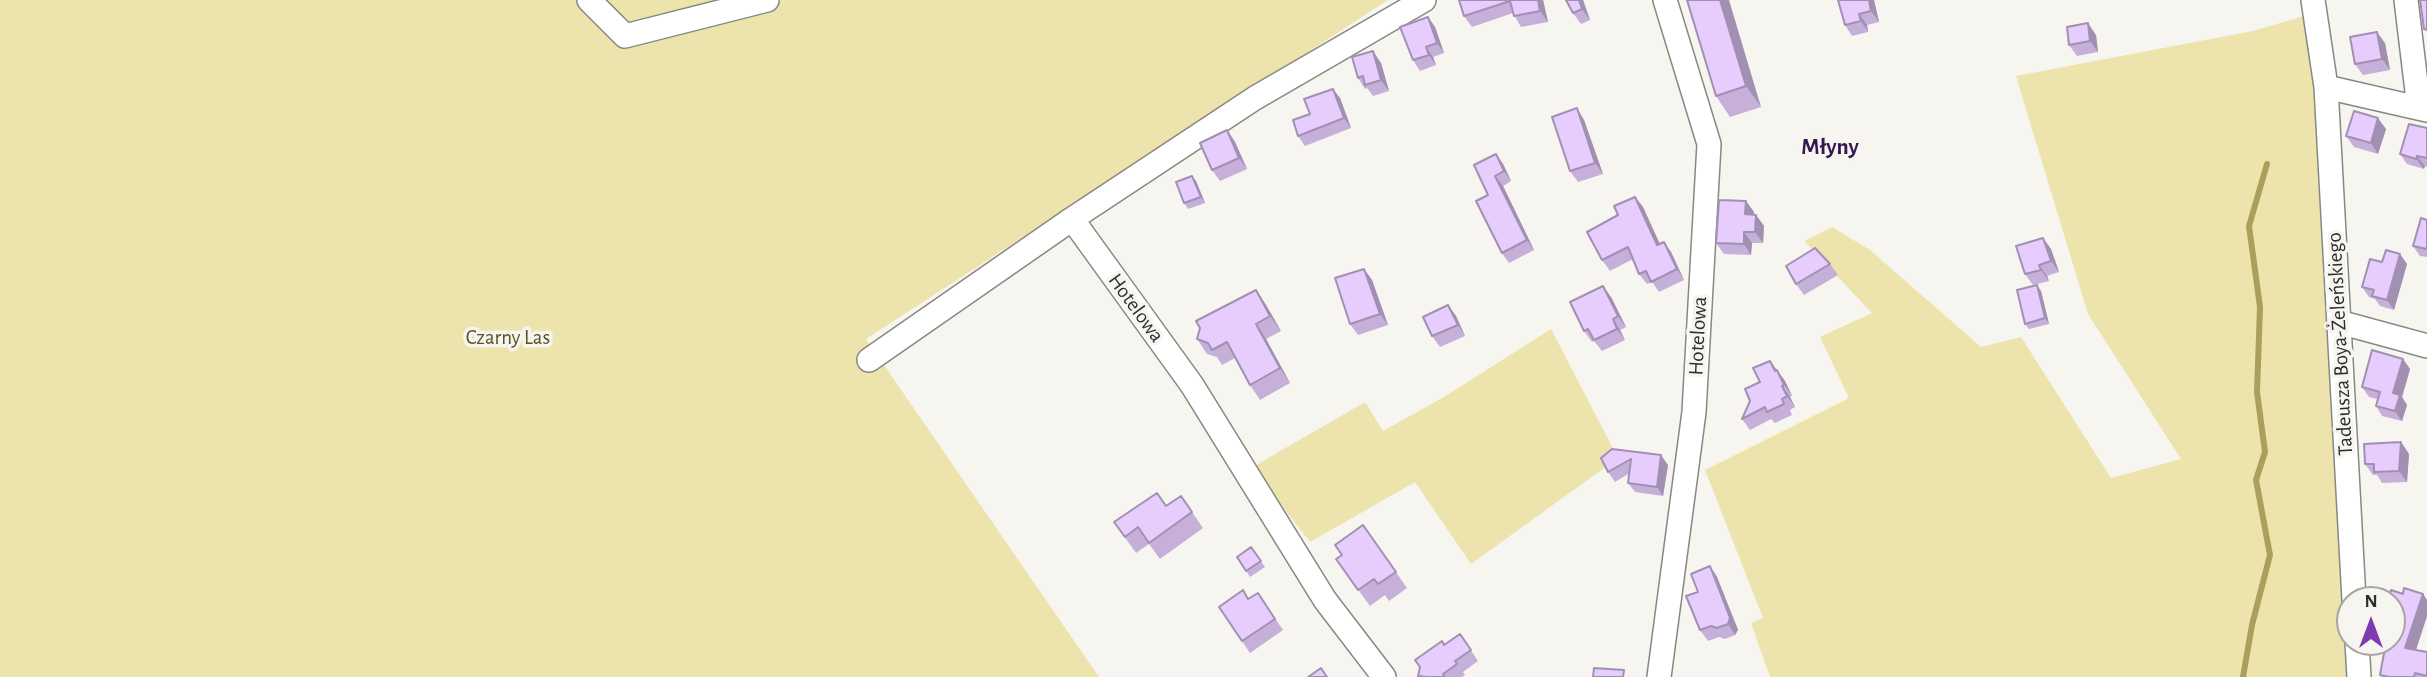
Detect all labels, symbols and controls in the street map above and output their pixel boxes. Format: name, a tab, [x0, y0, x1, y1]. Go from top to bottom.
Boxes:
district label: Młyny	[1801, 133, 1859, 161]
street label: Tadeusza Boya-Żeleńskiego	[2322, 232, 2358, 456]
street label: Hotelowa	[1103, 269, 1169, 347]
street label: Hotelowa	[1683, 296, 1713, 376]
park label: Czarny Las	[466, 325, 550, 351]
north arrow	[2336, 586, 2406, 656]
text: N	[2364, 592, 2378, 611]

